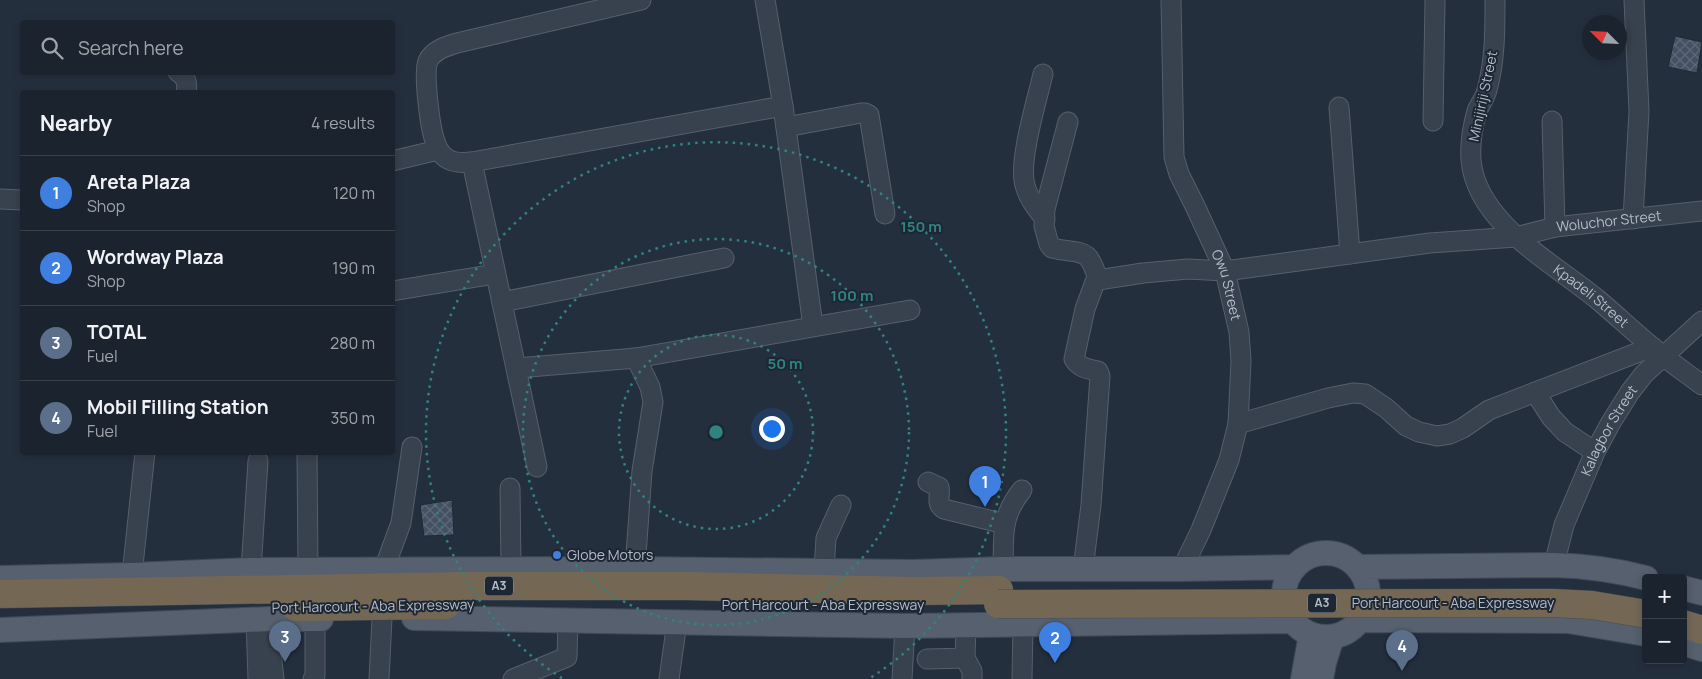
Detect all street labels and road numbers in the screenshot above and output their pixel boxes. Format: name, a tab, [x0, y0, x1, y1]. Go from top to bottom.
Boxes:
street label: Minijiriji Street	[1464, 48, 1501, 143]
street label: Woluchor Street	[1555, 205, 1663, 236]
street label: Owu Street	[1207, 246, 1246, 323]
street label: Kpadeli Street	[1550, 260, 1633, 332]
street label: Kalagbor Street	[1576, 380, 1641, 479]
road number: A3	[485, 576, 513, 596]
street label: Port Harcourt - Aba Expressway	[1352, 593, 1555, 612]
street label: Port Harcourt - Aba Expressway	[272, 594, 475, 617]
road number: A3	[1308, 594, 1336, 612]
street label: Port Harcourt - Aba Expressway	[722, 595, 925, 614]

